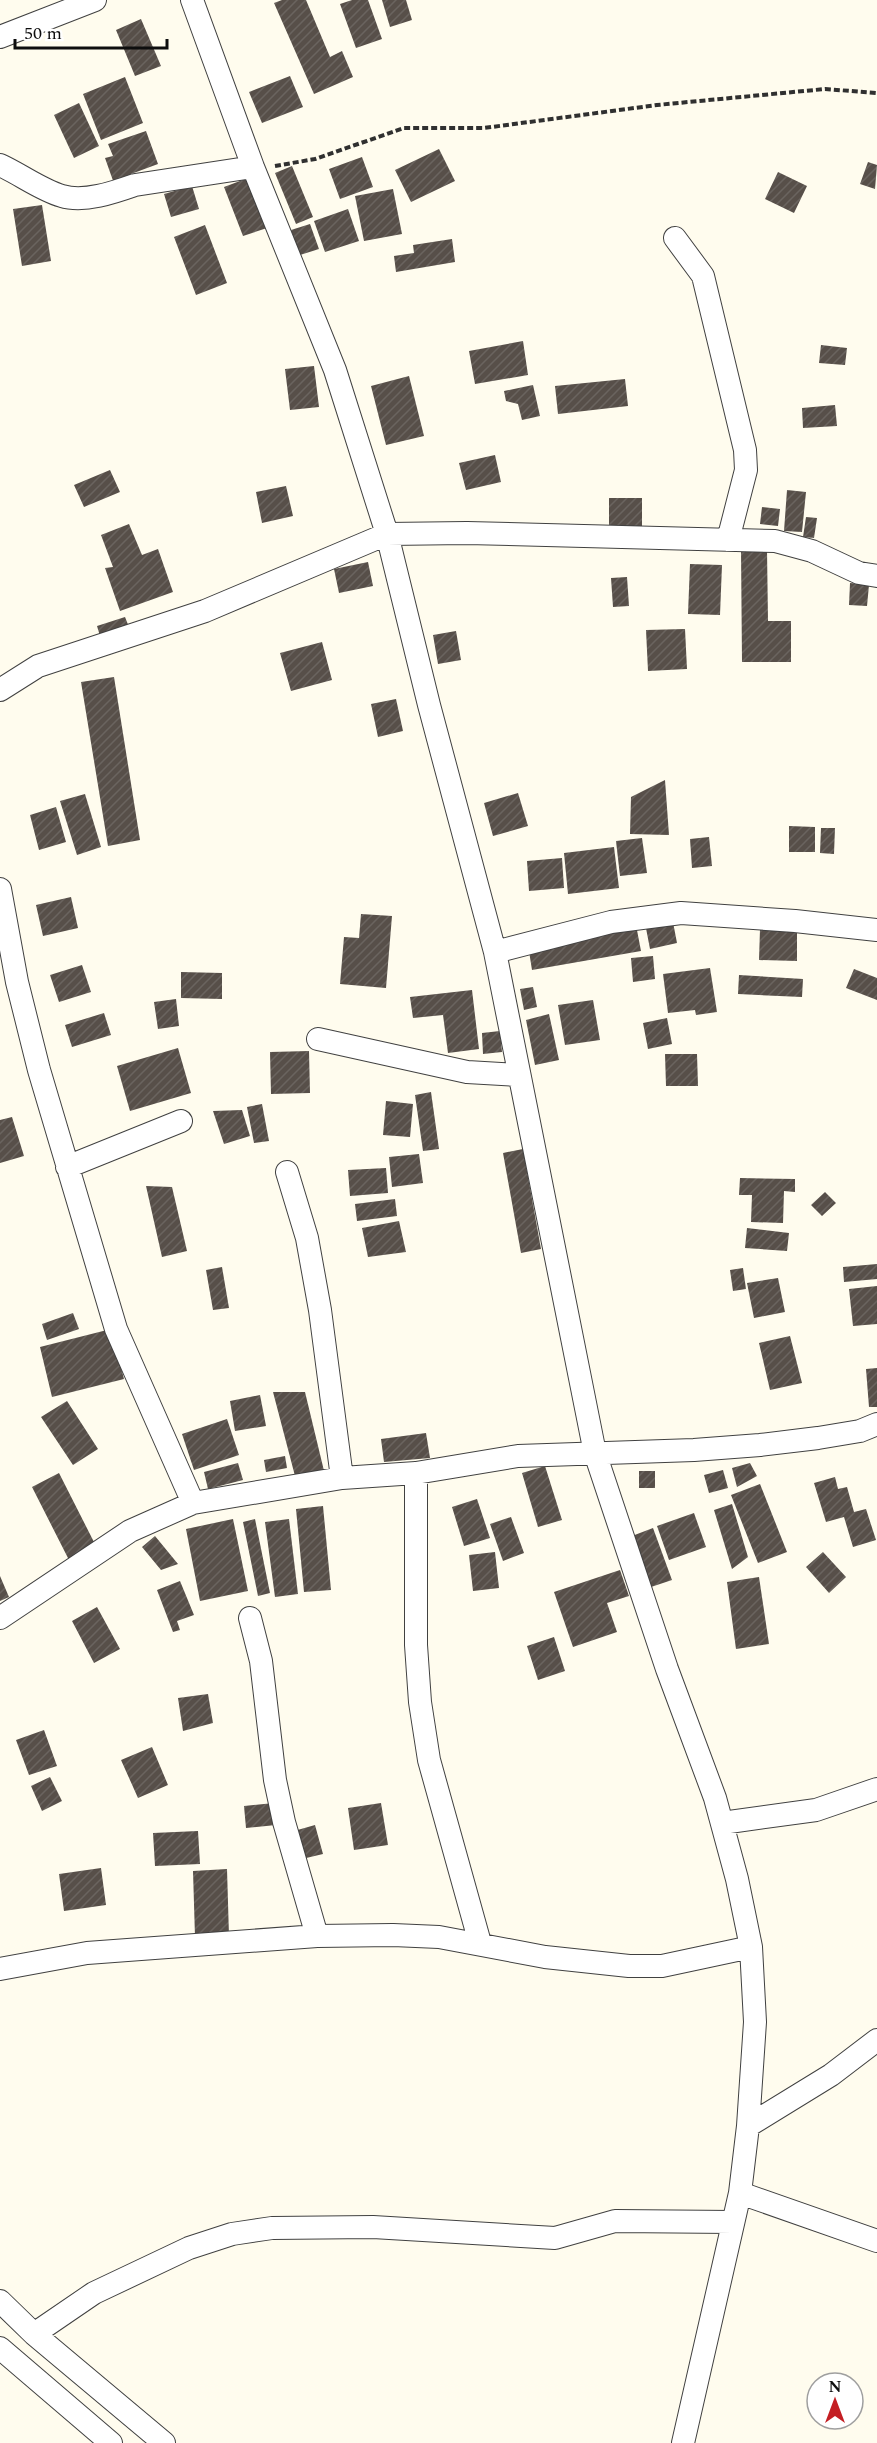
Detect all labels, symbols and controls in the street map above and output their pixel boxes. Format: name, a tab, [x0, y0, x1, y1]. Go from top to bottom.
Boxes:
scale bar	[15, 12, 166, 50]
text: 50 m	[24, 20, 62, 47]
north arrow	[805, 2371, 865, 2431]
text: N	[828, 2375, 842, 2399]

